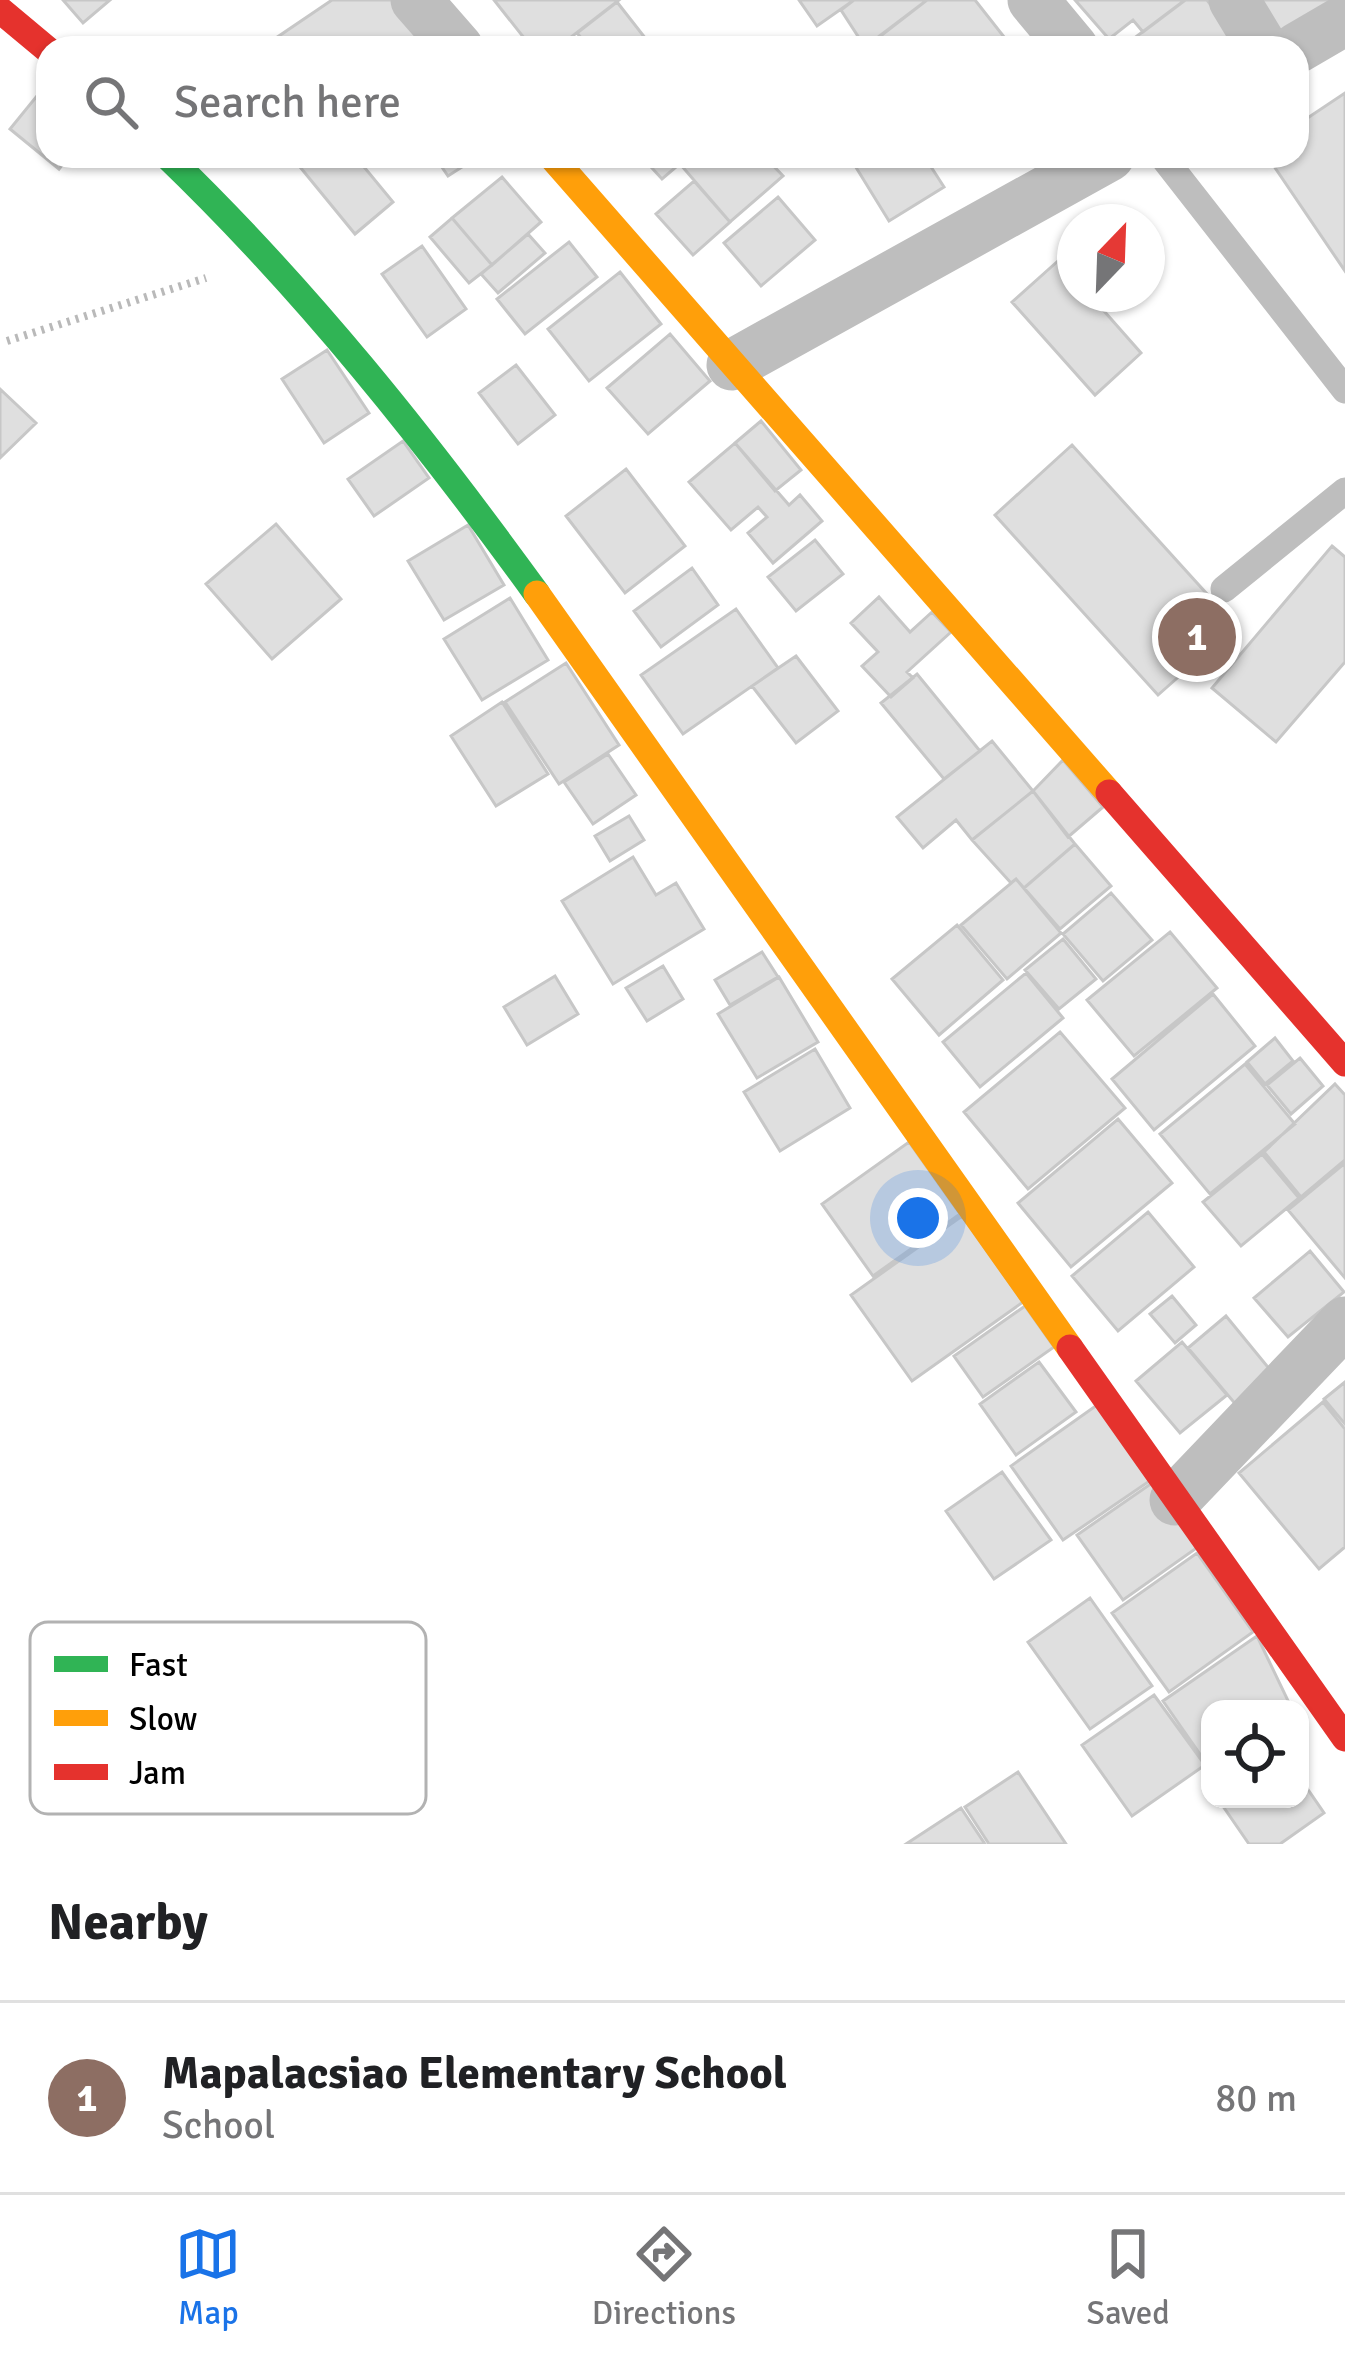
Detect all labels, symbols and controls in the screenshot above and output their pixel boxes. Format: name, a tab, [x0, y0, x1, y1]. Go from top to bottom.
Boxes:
search box	[36, 36, 1309, 168]
icon: search	[78, 69, 144, 135]
text: Search here	[174, 75, 401, 130]
north arrow	[1057, 204, 1165, 312]
pin: 1	[1158, 592, 1236, 682]
your location	[888, 1188, 948, 1248]
legend	[30, 1622, 426, 1814]
text: Fast	[129, 1645, 188, 1686]
text: Slow	[129, 1699, 198, 1740]
map controls	[1201, 1700, 1309, 1808]
button: locate	[1201, 1700, 1309, 1808]
text: Jam	[129, 1753, 186, 1794]
text: Nearby	[48, 1891, 208, 1954]
text: Mapalacsiao Elementary School	[162, 2046, 787, 2101]
text: 1	[76, 2074, 98, 2122]
text: 80 m	[1215, 2074, 1297, 2122]
text: School	[162, 2101, 275, 2149]
tab: Map	[175, 2221, 241, 2334]
tab: Directions	[592, 2221, 736, 2334]
tab: Saved	[1087, 2221, 1170, 2334]

